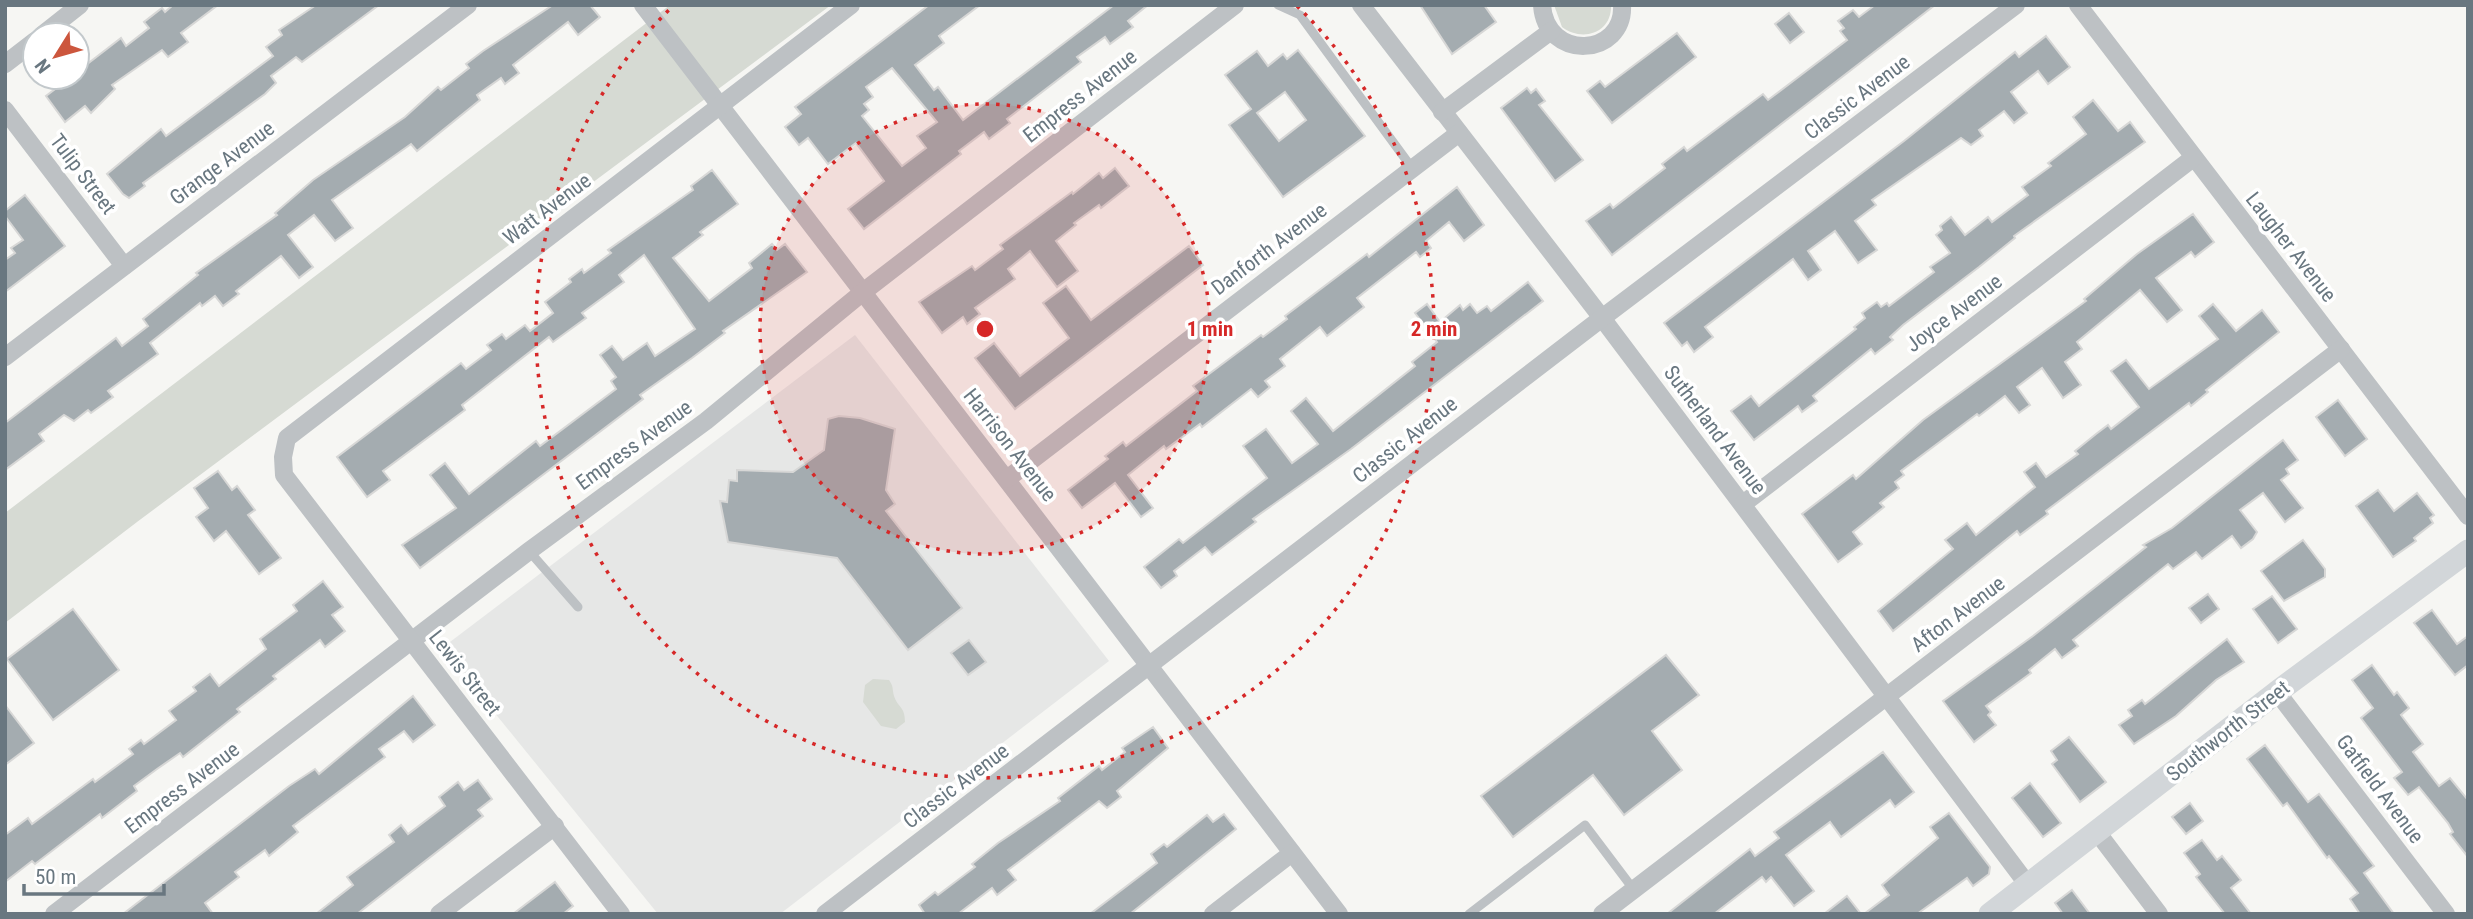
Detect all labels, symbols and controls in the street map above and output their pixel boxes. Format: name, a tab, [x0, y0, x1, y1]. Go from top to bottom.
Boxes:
north arrow	[21, 21, 91, 91]
street label: Empress Avenue	[1019, 44, 1142, 148]
street label: Classic Avenue	[1800, 49, 1915, 144]
text: N	[30, 54, 56, 77]
street label: Grange Avenue	[165, 116, 279, 210]
street label: Tulip Street	[45, 129, 121, 219]
street label: Watt Avenue	[498, 168, 596, 250]
street label: Laugher Avenue	[2241, 188, 2341, 307]
street label: Danforth Avenue	[1207, 198, 1331, 300]
street label: Joyce Avenue	[1901, 269, 2007, 357]
centre of rings	[973, 317, 997, 341]
text: 1 min	[1187, 317, 1233, 341]
text: 2 min	[1411, 317, 1457, 341]
street label: Sutherland Avenue	[1659, 361, 1771, 499]
street label: Harrison Avenue	[959, 384, 1061, 506]
street label: Classic Avenue	[1348, 392, 1462, 488]
street label: Empress Avenue	[571, 395, 697, 495]
street label: Afton Avenue	[1907, 571, 2010, 657]
street label: Lewis Street	[424, 625, 506, 721]
street label: Southworth Street	[2162, 676, 2294, 786]
street label: Gatfield Avenue	[2331, 730, 2429, 848]
street label: Empress Avenue	[120, 737, 244, 839]
street label: Classic Avenue	[899, 738, 1014, 833]
scale bar	[24, 852, 164, 896]
text: 50 m	[35, 865, 76, 889]

